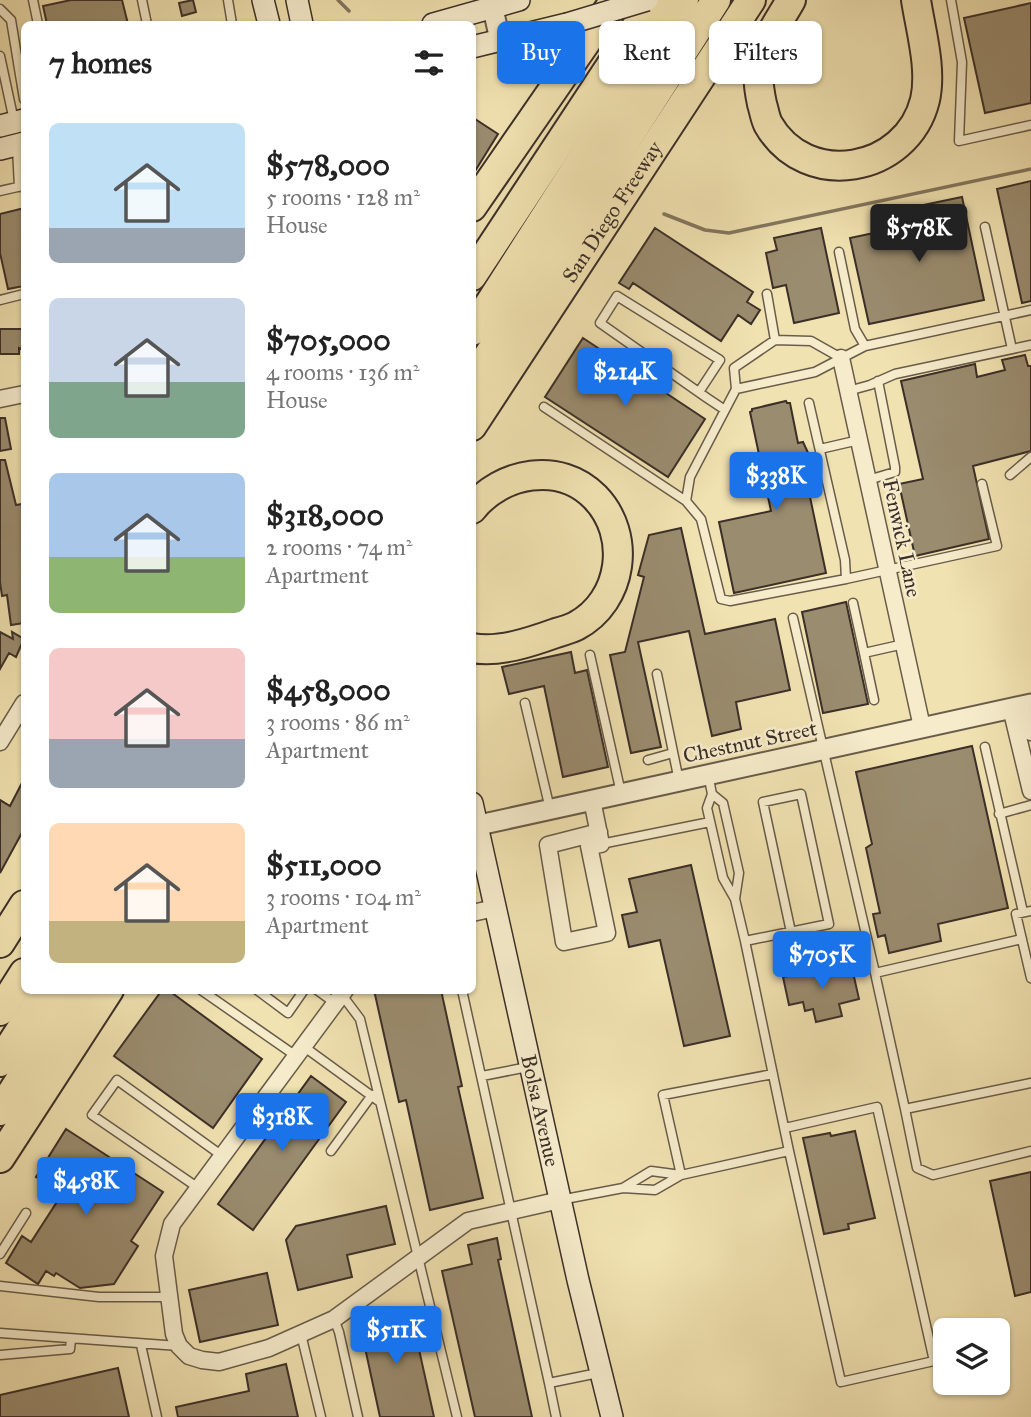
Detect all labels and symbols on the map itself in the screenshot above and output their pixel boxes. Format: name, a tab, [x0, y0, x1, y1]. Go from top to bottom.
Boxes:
street label: San Diego Freeway	[557, 135, 669, 287]
pin: $578K	[870, 204, 968, 264]
pin: $214K	[576, 348, 674, 408]
pin: $338K	[727, 452, 825, 512]
street label: Fenwick Lane	[877, 477, 927, 600]
street label: Chestnut Street	[681, 715, 820, 769]
pin: $705K	[773, 932, 871, 991]
street label: Bolsa Avenue	[515, 1052, 565, 1169]
pin: $318K	[233, 1094, 331, 1153]
pin: $458K	[37, 1158, 135, 1217]
pin: $511K	[347, 1306, 445, 1366]

